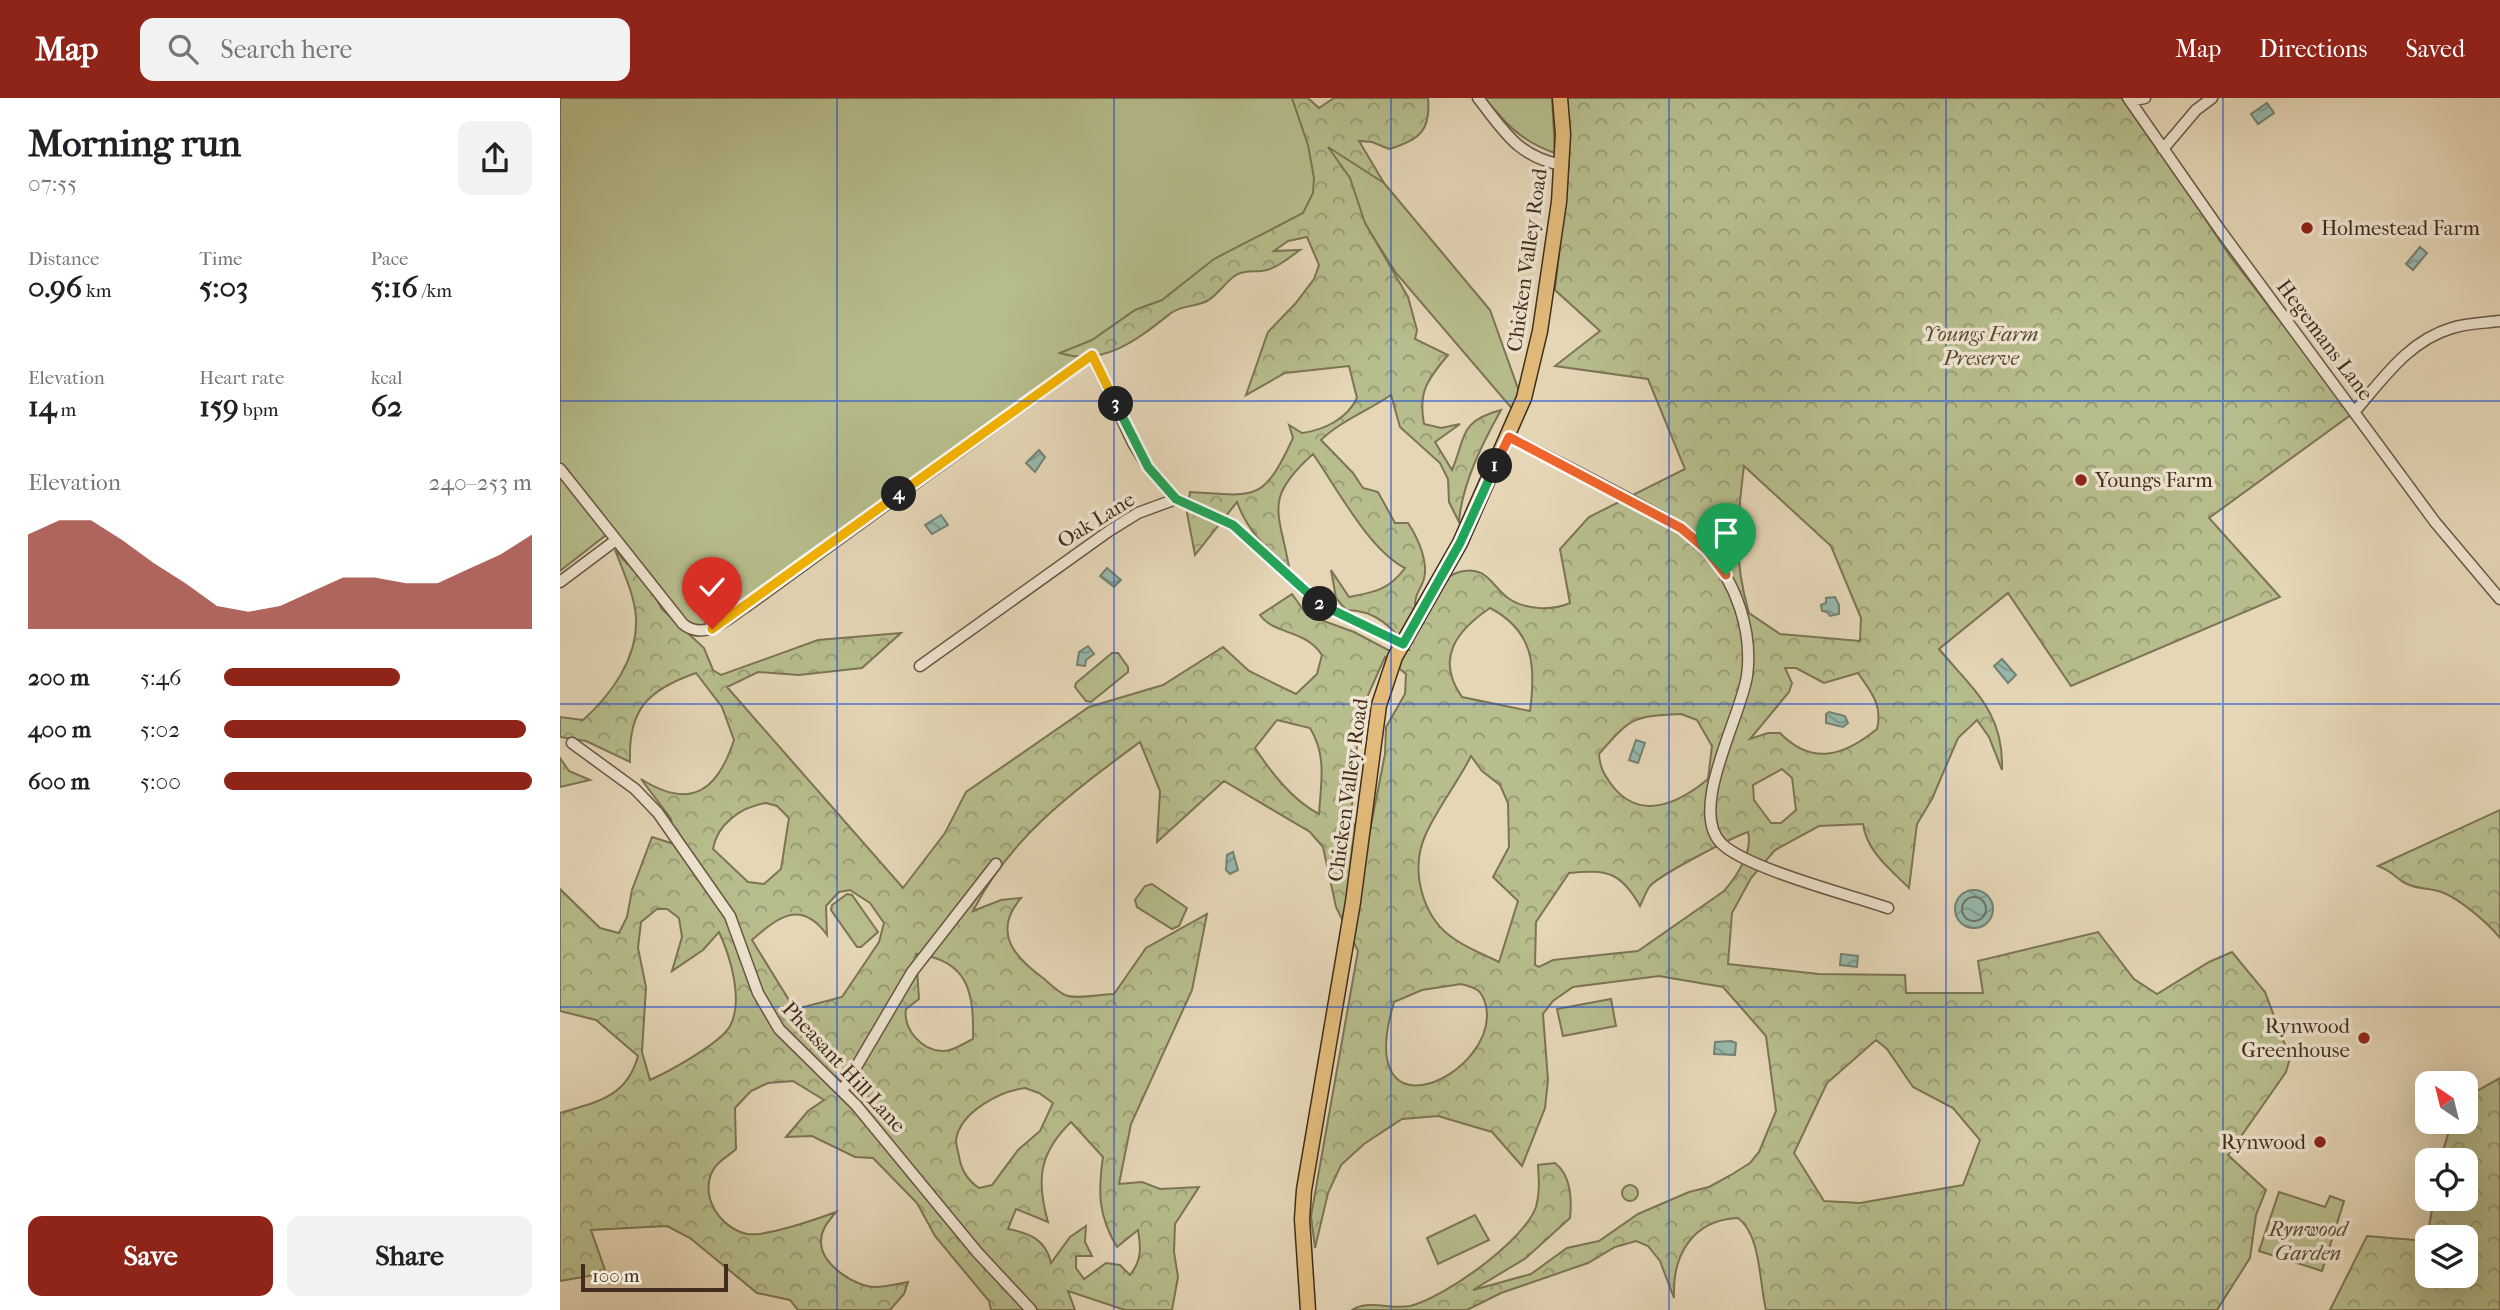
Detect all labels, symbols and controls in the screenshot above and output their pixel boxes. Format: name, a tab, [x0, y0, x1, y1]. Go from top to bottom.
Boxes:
search box	[140, 18, 630, 81]
text: Map	[35, 30, 98, 69]
icon: search	[164, 30, 202, 68]
text: Search here	[220, 34, 352, 65]
text: Map	[2175, 35, 2221, 63]
text: Directions	[2259, 35, 2367, 63]
text: Saved	[2405, 35, 2465, 63]
text: Morning run	[28, 121, 241, 166]
button: share	[458, 121, 532, 195]
street label: Chicken Valley Road	[1502, 166, 1552, 353]
text: 07:55	[28, 170, 77, 197]
place label: Holmestead Farm	[2321, 216, 2480, 240]
marker: Holmestead Farm	[2299, 220, 2315, 236]
text: Distance	[28, 248, 99, 270]
text: Time	[199, 248, 243, 270]
text: Pace	[371, 248, 409, 270]
text: 0.96	[28, 270, 82, 305]
text: 5:03	[199, 270, 248, 305]
text: 5:16	[371, 270, 418, 305]
street label: Hegemans Lane	[2272, 275, 2378, 405]
text: km	[82, 280, 112, 302]
text: /km	[418, 280, 452, 302]
park label: Youngs Farm Preserve	[1924, 322, 2039, 370]
text: Elevation	[28, 367, 105, 389]
text: Heart rate	[199, 367, 284, 389]
text: kcal	[371, 367, 403, 389]
pin: 3	[1098, 386, 1134, 422]
text: 14	[28, 389, 56, 424]
text: 159	[199, 389, 239, 424]
text: 62	[371, 389, 402, 424]
text: 3	[1112, 392, 1119, 414]
text: m	[56, 399, 76, 421]
text: bpm	[239, 399, 279, 421]
pin: 1	[1478, 448, 1513, 484]
text: 1	[1491, 454, 1498, 476]
place label: Youngs Farm	[2094, 468, 2213, 492]
text: Elevation	[28, 469, 121, 496]
text: 240–253 m	[429, 469, 532, 496]
marker: Youngs Farm	[2073, 472, 2089, 488]
pin: 4	[882, 476, 916, 512]
text: 4	[893, 482, 904, 504]
street label: Oak Lane	[1053, 487, 1139, 553]
pin	[1696, 503, 1756, 575]
icon: arrive	[1707, 514, 1745, 552]
pin	[682, 557, 742, 629]
icon: check	[693, 568, 731, 606]
pin: 2	[1302, 587, 1338, 622]
text: 2	[1315, 592, 1324, 614]
text: 200 m	[28, 664, 89, 691]
text: 5:46	[140, 664, 182, 691]
street label: Chicken Valley Road	[1323, 696, 1373, 883]
text: 400 m	[28, 716, 91, 743]
text: 5:02	[140, 716, 180, 743]
text: 600 m	[28, 768, 90, 795]
text: 5:00	[140, 768, 181, 795]
street label: Pheasant Hill Lane	[777, 997, 911, 1137]
place label: Rynwood Greenhouse	[2241, 1014, 2351, 1062]
marker: Rynwood Greenhouse	[2356, 1030, 2372, 1046]
north arrow	[2415, 1071, 2478, 1134]
map controls	[2415, 1071, 2478, 1288]
place label: Rynwood	[2221, 1130, 2307, 1154]
marker: Rynwood	[2312, 1134, 2328, 1150]
button: locate	[2415, 1148, 2478, 1211]
button: Save	[28, 1216, 273, 1296]
button: Share	[287, 1216, 532, 1296]
park label: Rynwood Garden	[2267, 1217, 2350, 1265]
button: layers	[2415, 1225, 2478, 1288]
scale bar	[581, 1261, 728, 1293]
text: 100 m	[592, 1265, 640, 1287]

